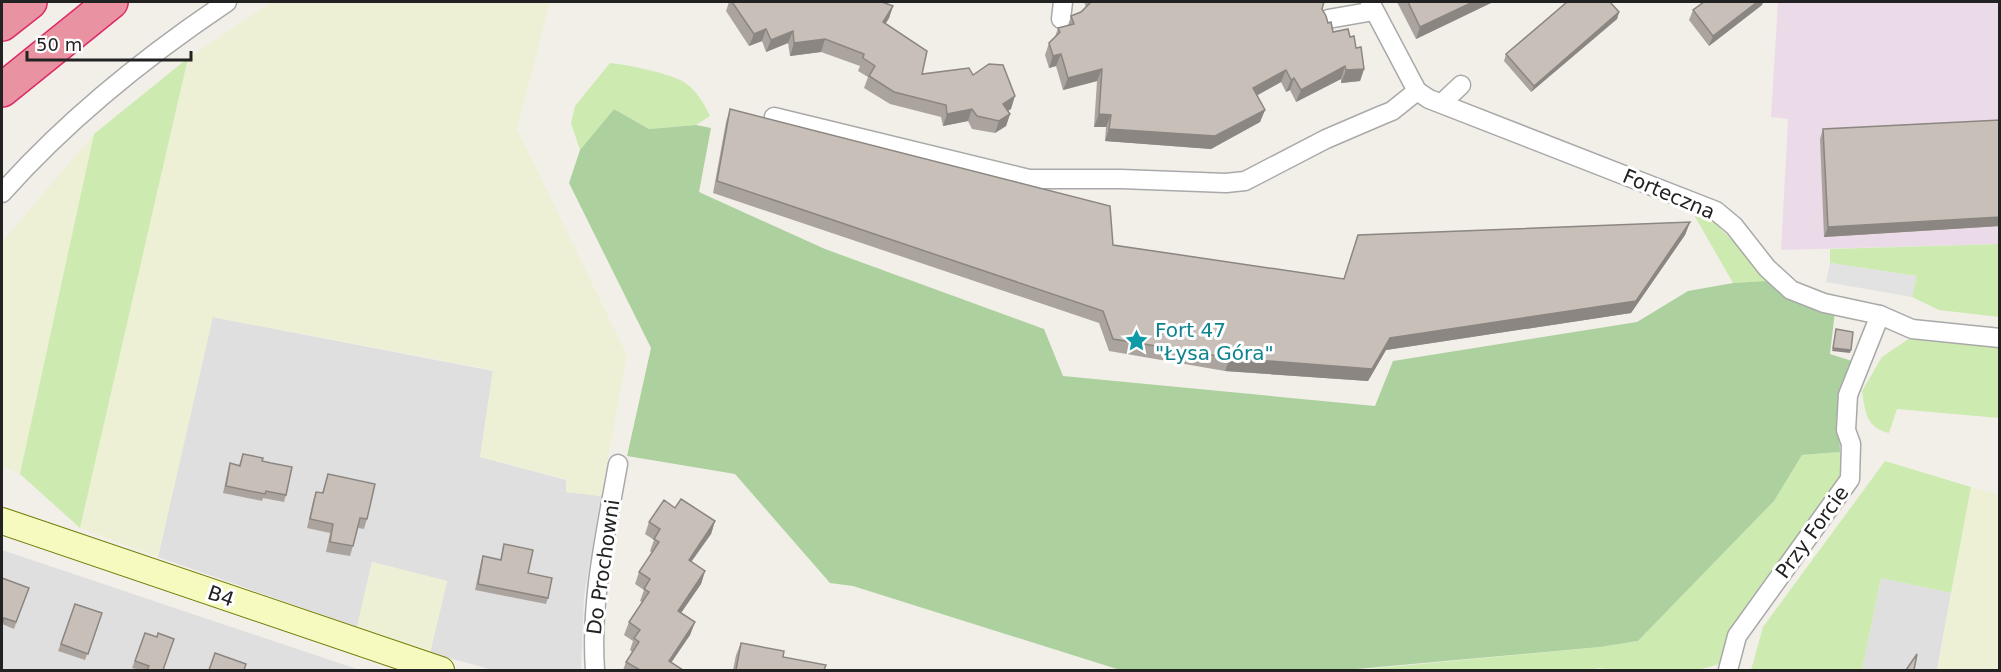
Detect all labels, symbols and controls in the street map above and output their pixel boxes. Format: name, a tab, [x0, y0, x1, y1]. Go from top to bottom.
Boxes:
scale bar	[27, 24, 190, 62]
text: 50 m	[36, 34, 82, 55]
street label: Forteczna	[1619, 164, 1719, 224]
place label: Fort 47 "Łysa Góra"	[1155, 318, 1274, 365]
place icon: Fort 47 "Łysa Góra"	[1124, 328, 1150, 354]
street label: Przy Forcie	[1770, 481, 1854, 583]
street label: Do Prochowni	[582, 498, 624, 636]
street label: B4	[205, 580, 237, 612]

